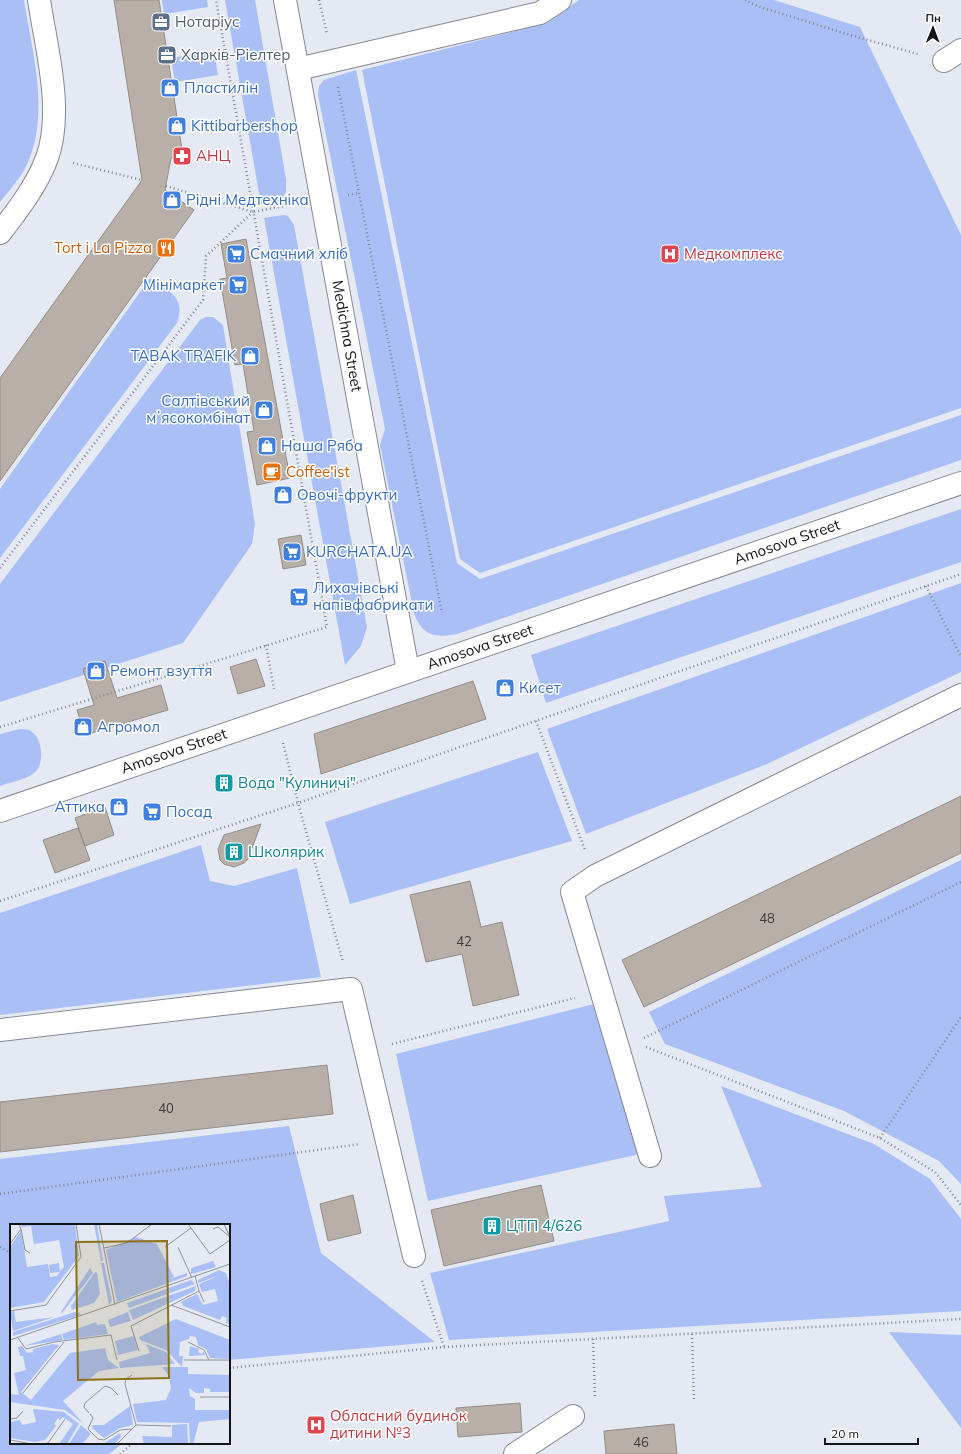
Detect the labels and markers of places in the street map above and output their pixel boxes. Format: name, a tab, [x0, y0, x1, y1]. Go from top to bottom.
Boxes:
office icon: Нотаріус	[150, 11, 172, 33]
place label: Нотаріус	[175, 12, 240, 31]
office icon: Харків-Ріелтер	[156, 44, 178, 66]
place label: Харків-Ріелтер	[181, 45, 291, 64]
shop icon: Пластилін	[159, 77, 181, 99]
place label: Пластилін	[184, 78, 258, 97]
shop icon: Kittibarbershop	[166, 115, 188, 137]
place label: Kittibarbershop	[191, 116, 298, 135]
pharmacy icon: АНЦ	[171, 145, 193, 167]
place label: АНЦ	[196, 146, 231, 165]
shop icon: Рідні Медтехніка	[161, 189, 183, 211]
place label: Рідні Медтехніка	[186, 190, 309, 209]
restaurant icon: Tort i La Pizza	[155, 237, 177, 259]
place label: Tort i La Pizza	[54, 238, 152, 257]
supermarket icon: Смачний хліб	[225, 243, 247, 265]
hospital icon: Медкомплекс	[659, 243, 681, 265]
place label: Смачний хліб	[250, 244, 348, 263]
place label: Медкомплекс	[684, 244, 783, 263]
supermarket icon: Мінімаркет	[227, 274, 249, 296]
place label: Мінімаркет	[143, 275, 224, 294]
shop icon: TABAK TRAFIK	[239, 345, 261, 367]
place label: TABAK TRAFIK	[130, 346, 236, 365]
place label: Салтівський мʼясокомбінат	[146, 391, 250, 427]
shop icon: Салтівський мʼясокомбінат	[253, 399, 275, 421]
shop icon: Наша Ряба	[256, 435, 278, 457]
place label: Наша Ряба	[281, 436, 363, 455]
cafe icon: Coffee'ist	[261, 461, 283, 483]
place label: Coffee'ist	[286, 462, 350, 481]
shop icon: Овочі-фрукти	[272, 484, 294, 506]
place label: Овочі-фрукти	[297, 485, 398, 504]
supermarket icon: KURCHATA.UA	[281, 541, 303, 563]
place label: KURCHATA.UA	[306, 542, 413, 561]
place label: Лихачівські напівфабрикати	[313, 578, 433, 614]
supermarket icon: Лихачівські напівфабрикати	[288, 586, 310, 608]
shop icon: Ремонт взуття	[85, 660, 107, 682]
place label: Ремонт взуття	[110, 661, 213, 680]
shop icon: Кисет	[494, 677, 516, 699]
place label: Кисет	[519, 678, 561, 697]
shop icon: Агромол	[72, 716, 94, 738]
place label: Агромол	[97, 717, 160, 736]
building icon: Вода "Кулиничі"	[213, 772, 235, 794]
place label: Вода "Кулиничі"	[238, 773, 356, 792]
shop icon: Аттика	[108, 796, 130, 818]
place label: Аттика	[54, 797, 105, 816]
supermarket icon: Посад	[141, 801, 163, 823]
place label: Посад	[166, 802, 212, 821]
building icon: Школярик	[223, 841, 245, 863]
place label: Школярик	[248, 842, 325, 861]
building icon: ЦТП 4/626	[481, 1215, 503, 1237]
place label: ЦТП 4/626	[506, 1216, 582, 1235]
place label: Обласний будинок дитини №3	[330, 1406, 468, 1442]
hospital icon: Обласний будинок дитини №3	[305, 1414, 327, 1436]

